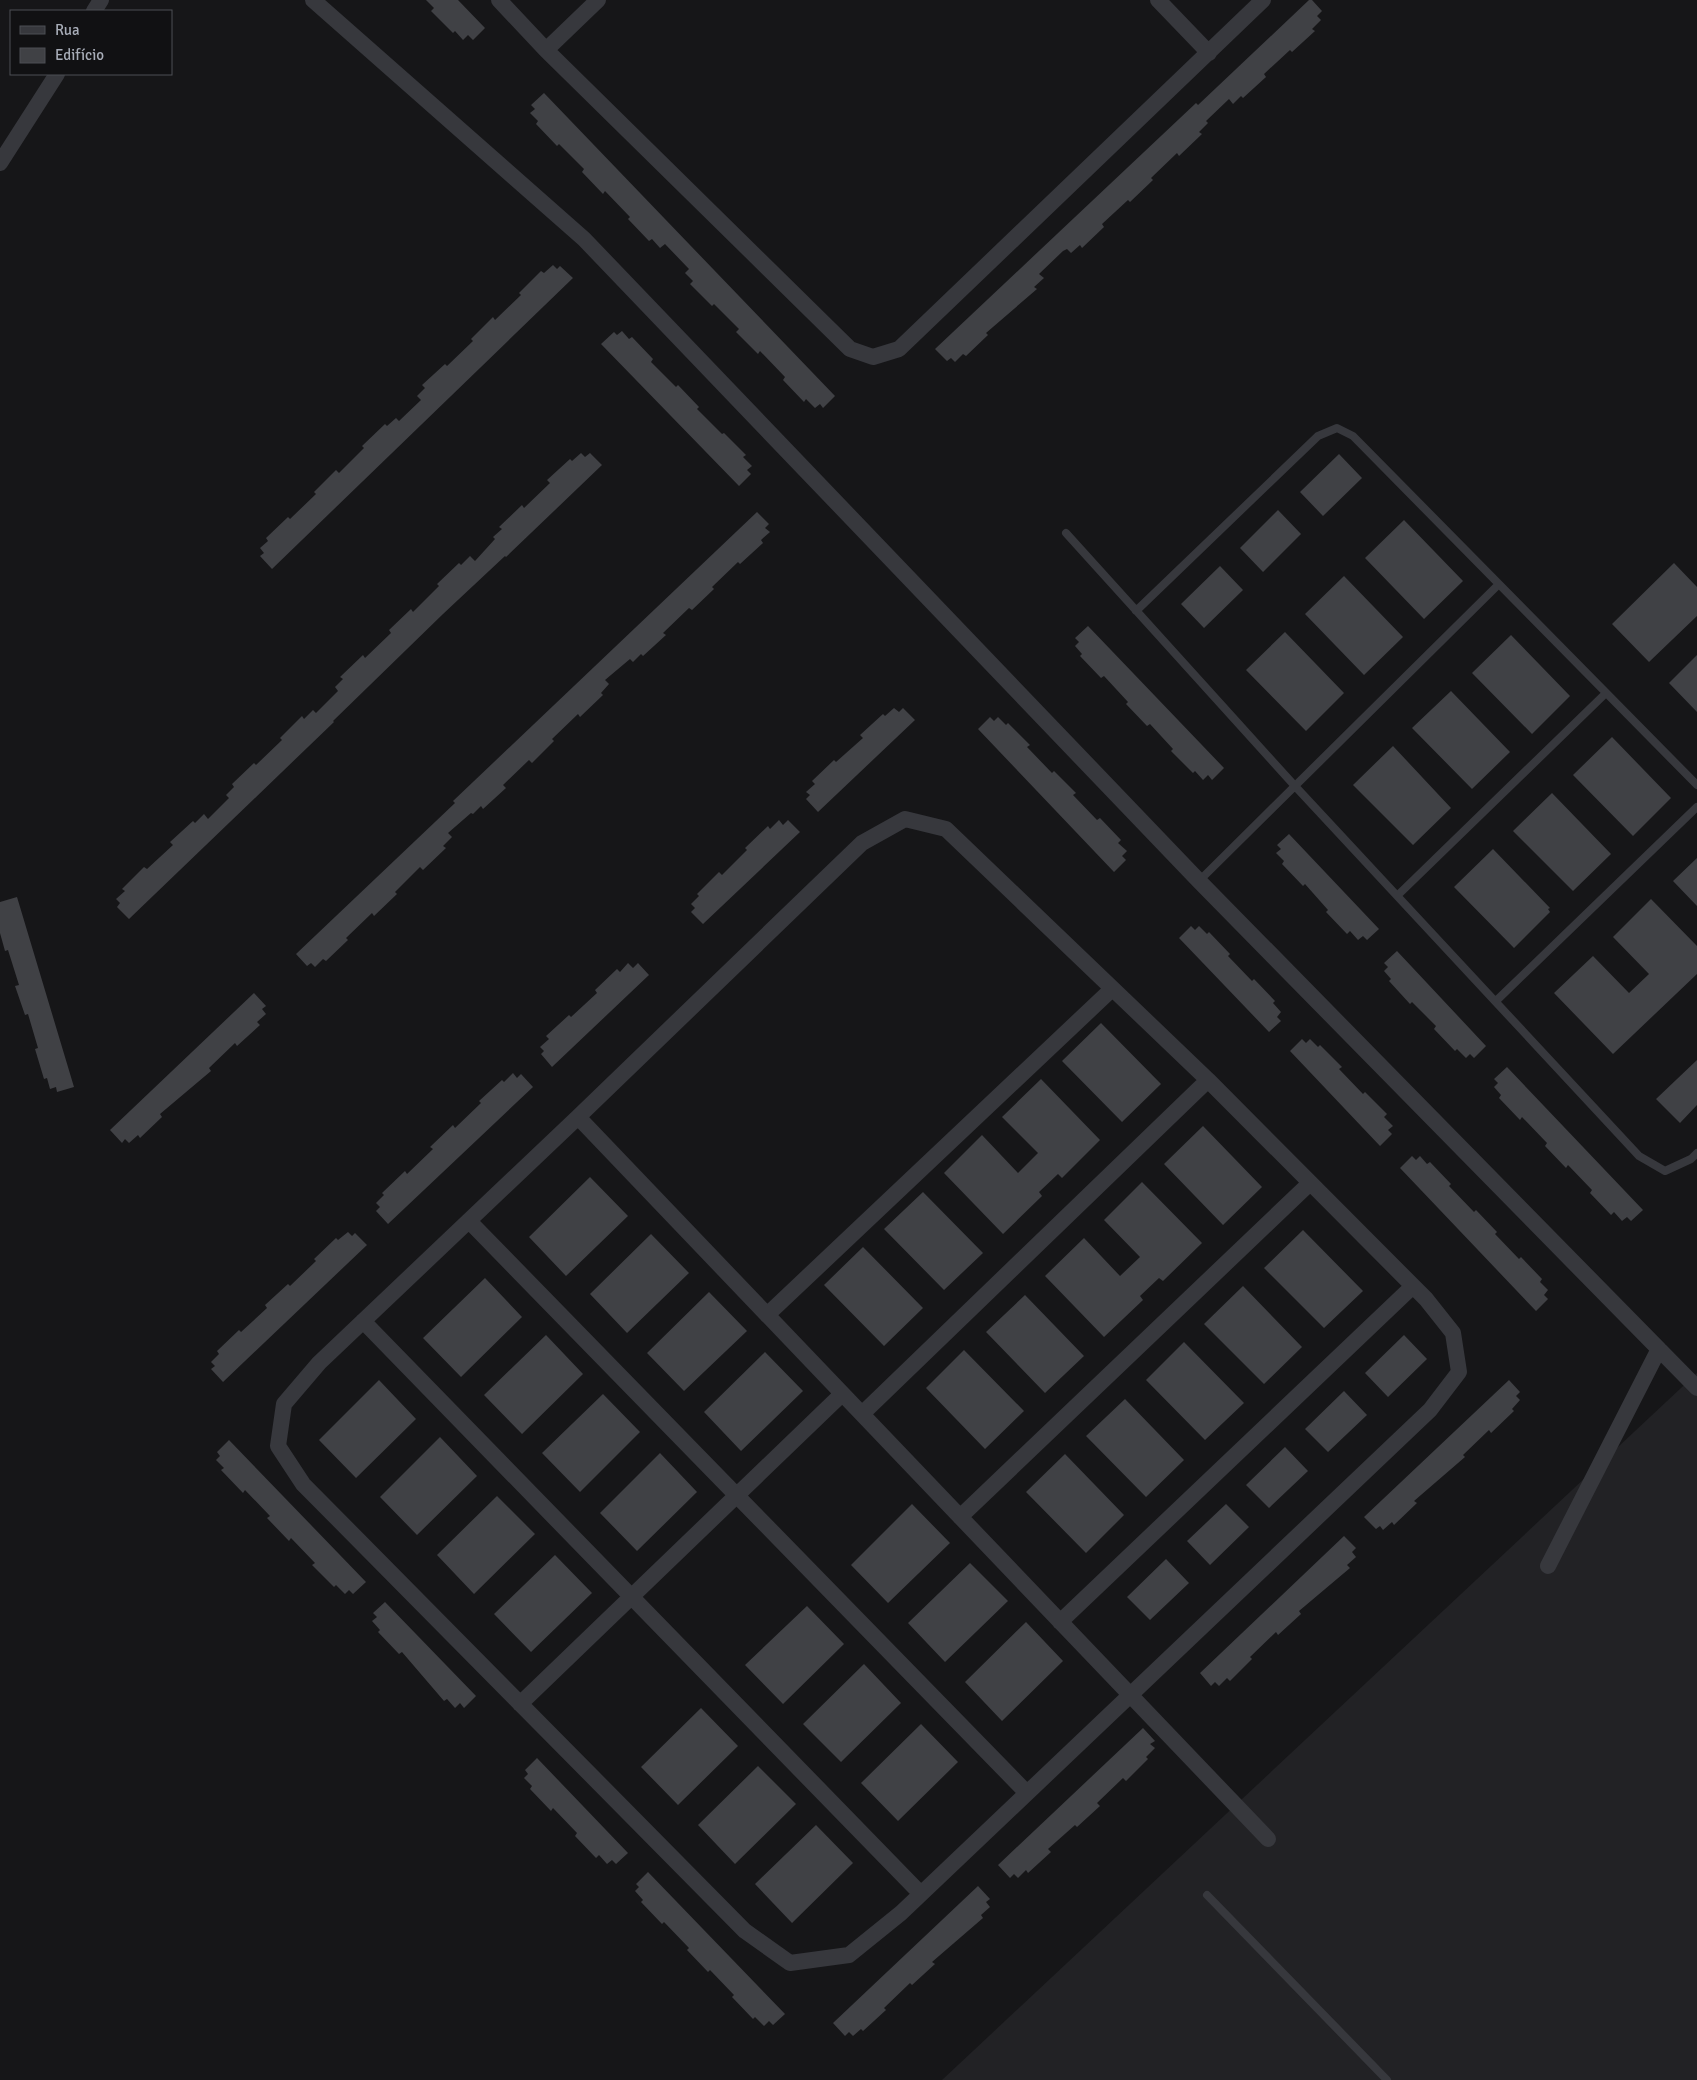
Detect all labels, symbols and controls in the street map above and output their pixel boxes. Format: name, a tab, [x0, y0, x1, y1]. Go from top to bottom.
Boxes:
legend	[10, 10, 172, 75]
text: Rua	[55, 21, 80, 39]
text: Edifício	[55, 46, 104, 64]

